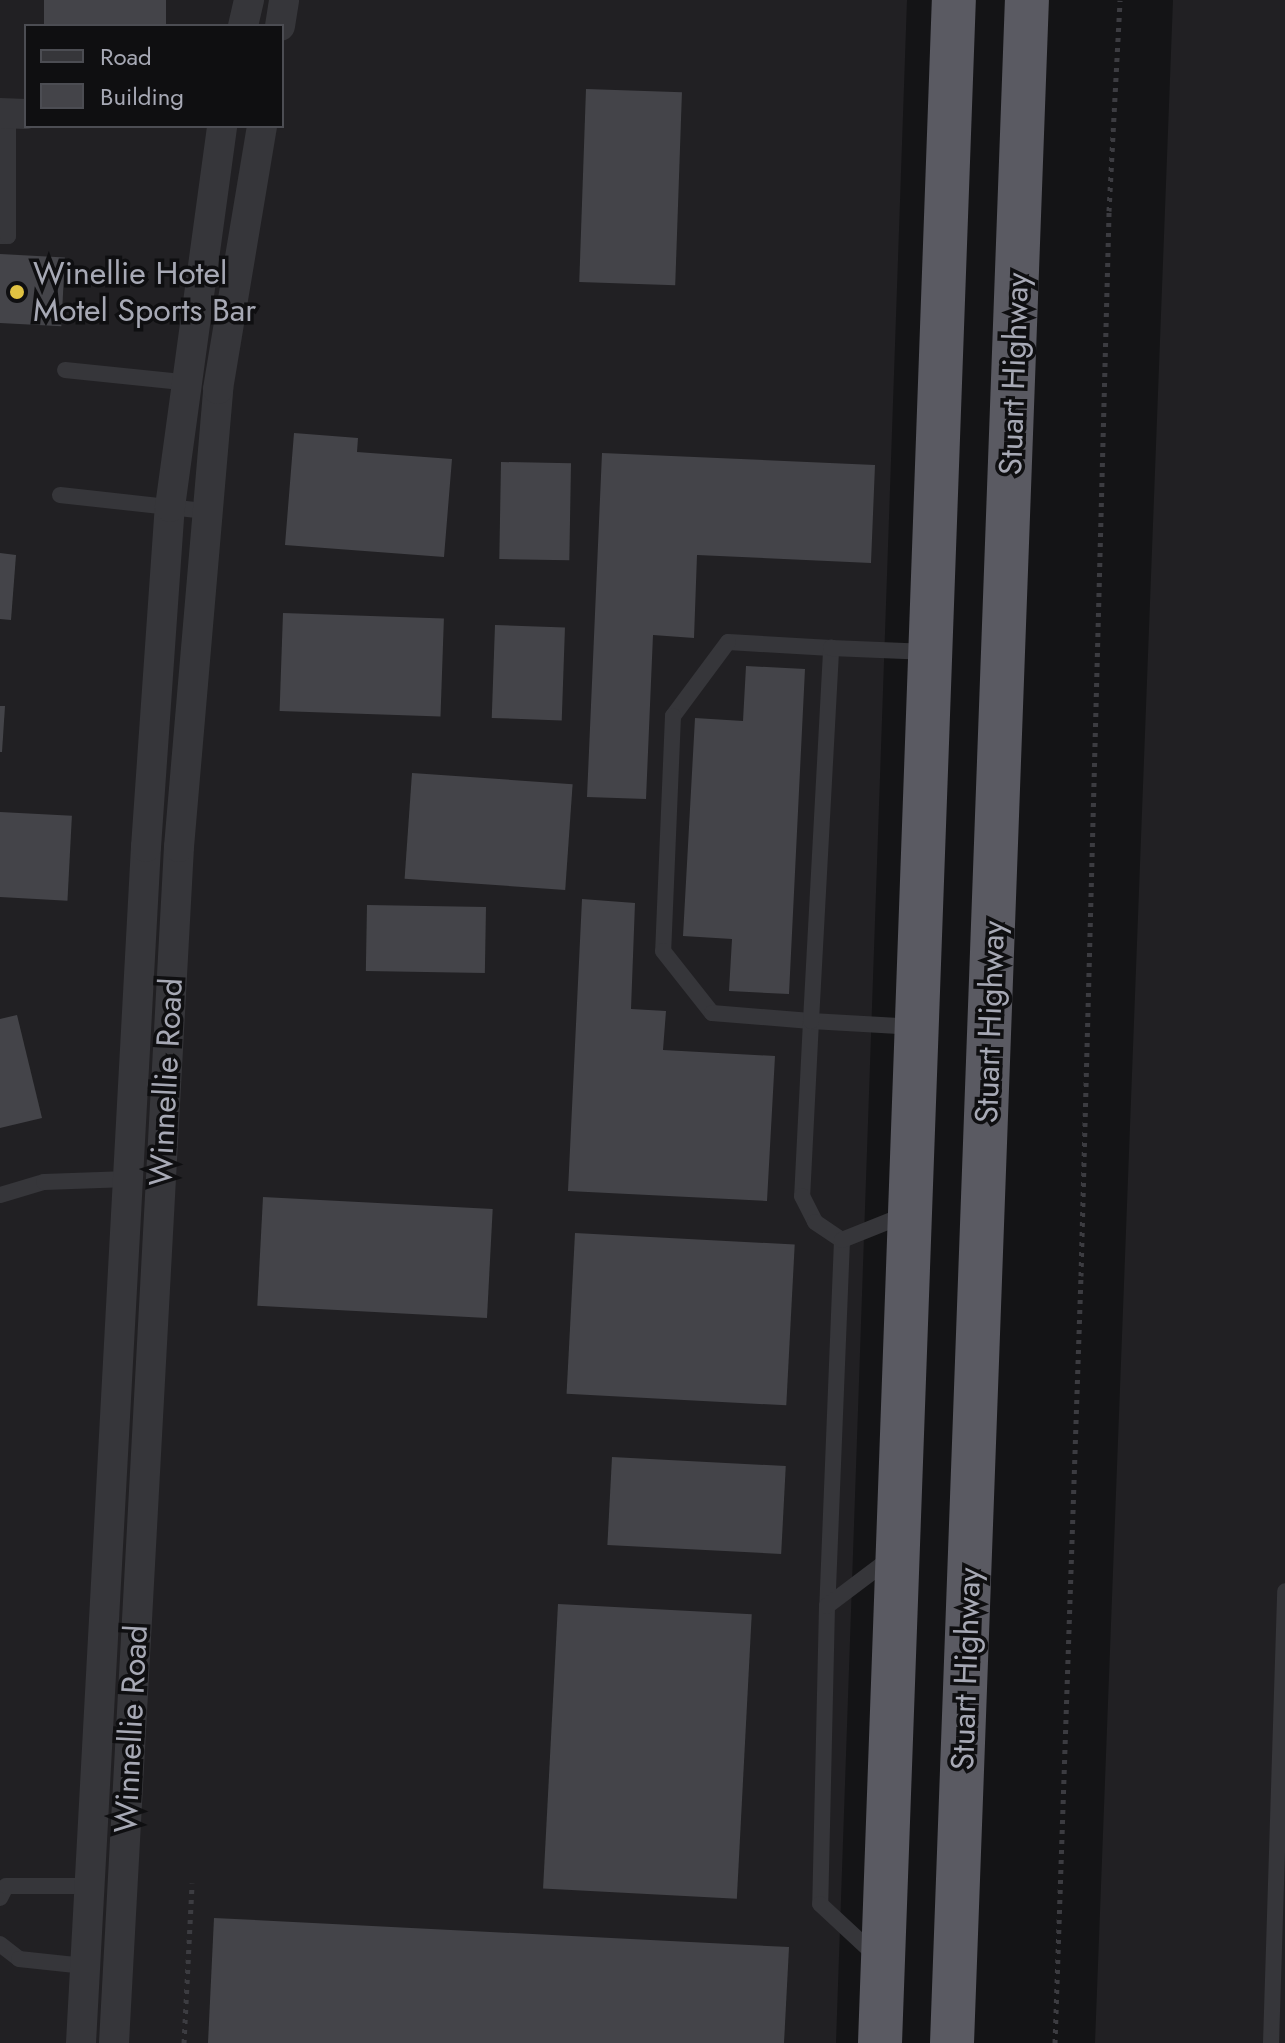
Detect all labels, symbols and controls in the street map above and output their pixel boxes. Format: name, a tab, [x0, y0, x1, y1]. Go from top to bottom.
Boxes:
legend	[24, 24, 284, 128]
text: Road	[100, 39, 152, 74]
text: Building	[100, 79, 184, 114]
place label: Winellie Hotel Motel Sports Bar	[33, 255, 256, 330]
street label: Stuart Highway	[991, 272, 1037, 476]
marker: Winellie Hotel Motel Sports Bar	[8, 283, 26, 301]
street label: Stuart Highway	[967, 920, 1013, 1124]
street label: Winnellie Road	[141, 977, 191, 1187]
street label: Stuart Highway	[943, 1567, 989, 1771]
street label: Winnellie Road	[106, 1624, 156, 1834]

